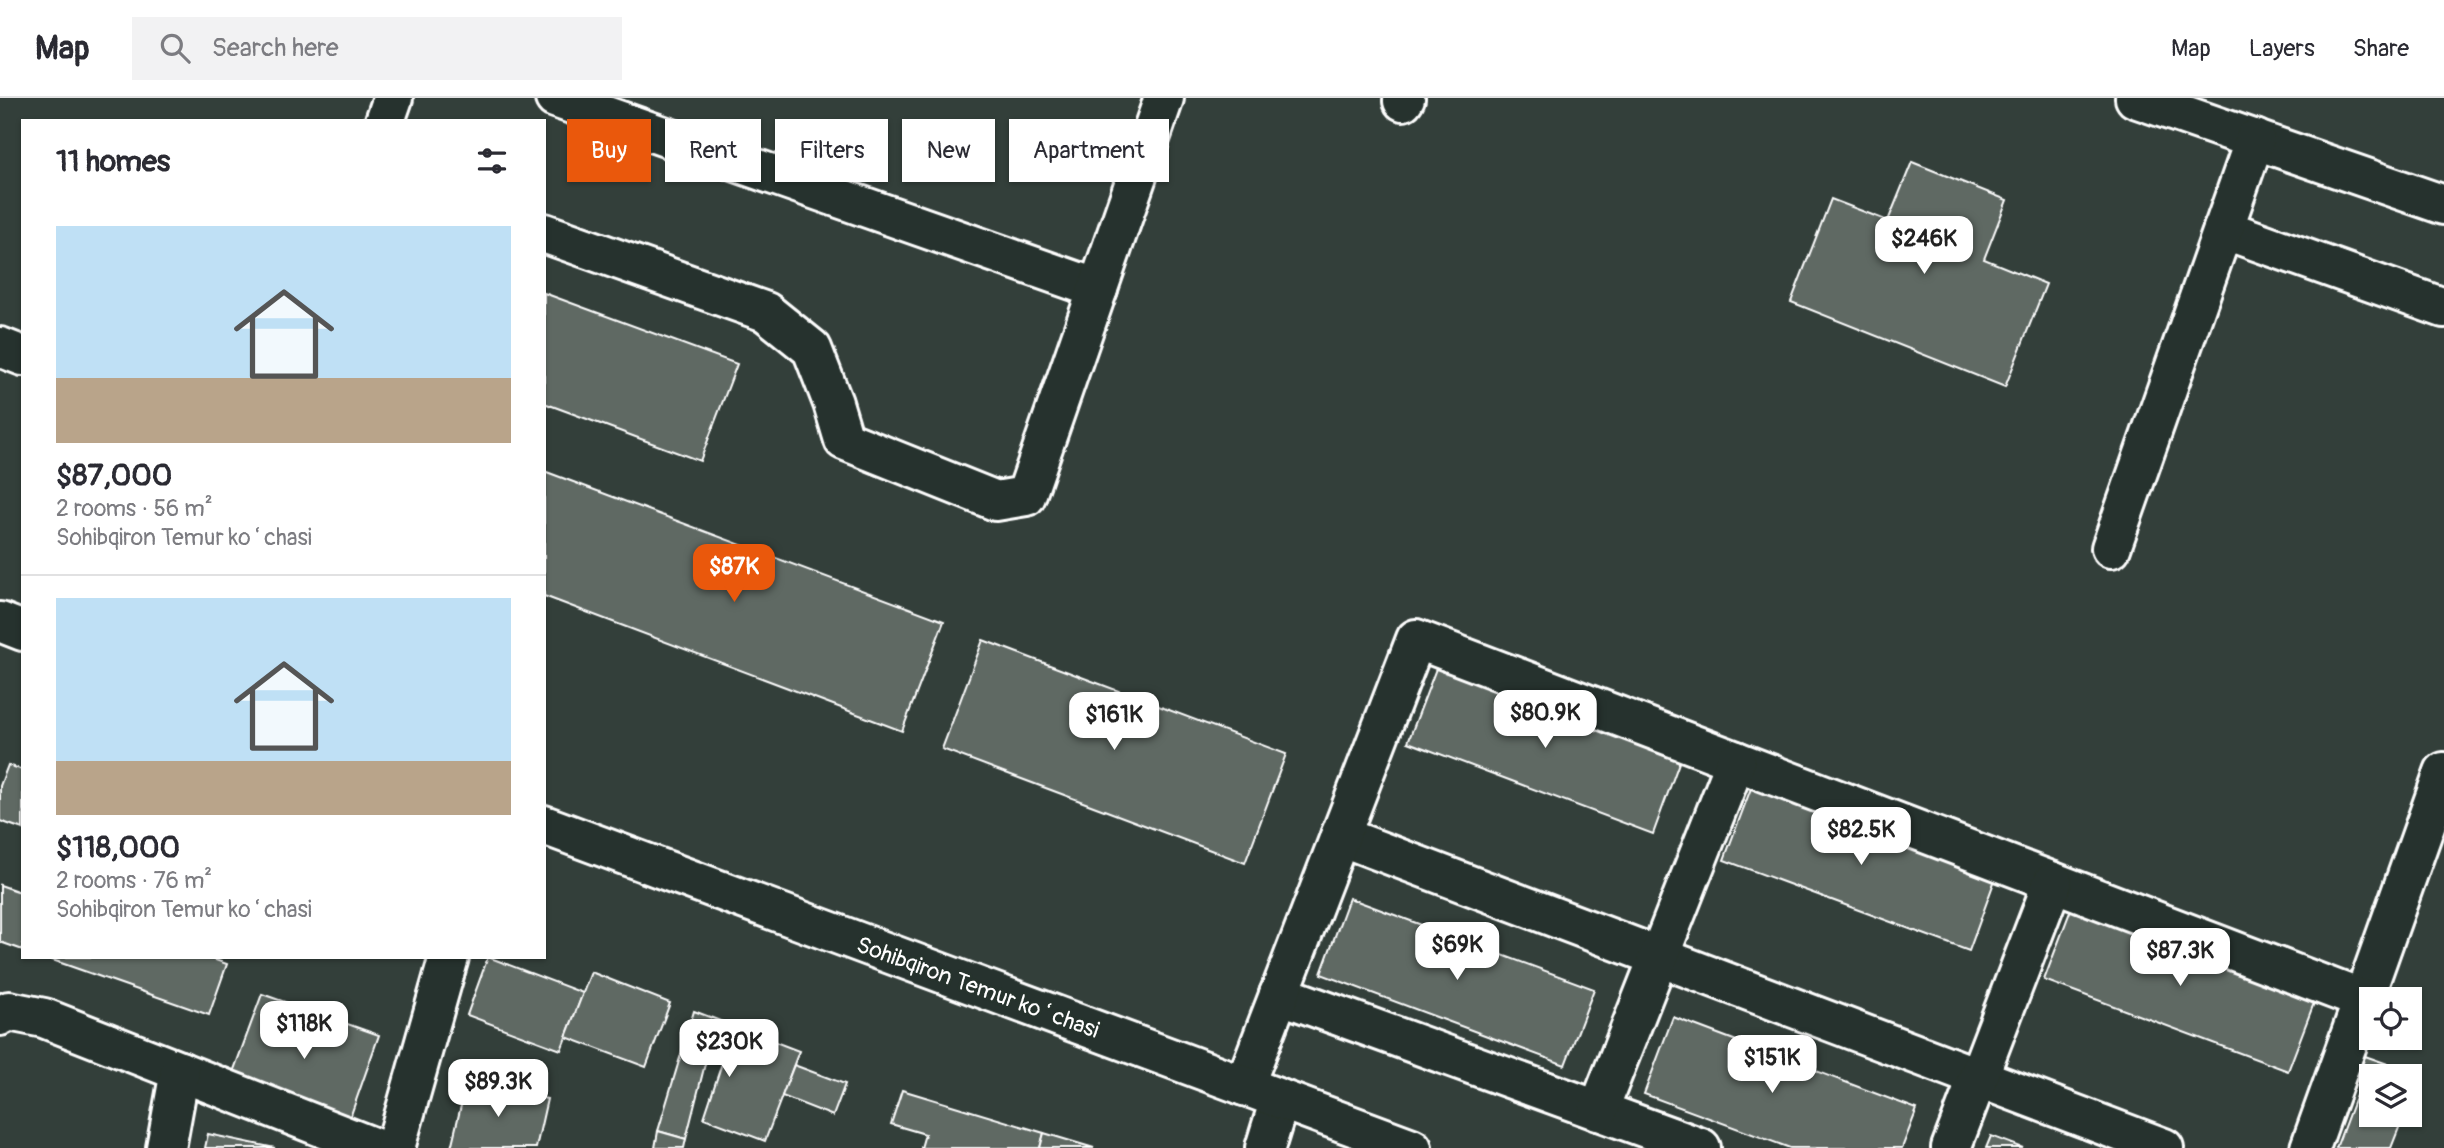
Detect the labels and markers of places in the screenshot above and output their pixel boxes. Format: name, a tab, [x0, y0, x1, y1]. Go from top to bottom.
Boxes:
pin: $246K	[1875, 216, 1973, 276]
pin: $87K	[693, 545, 775, 604]
pin: $80.9K	[1488, 690, 1602, 750]
pin: $161K	[1065, 692, 1163, 752]
pin: $82.5K	[1804, 808, 1918, 867]
pin: $69K	[1416, 922, 1498, 982]
pin: $87.3K	[2123, 928, 2237, 988]
pin: $118K	[255, 1002, 353, 1061]
pin: $230K	[680, 1020, 778, 1079]
pin: $151K	[1723, 1035, 1821, 1095]
pin: $89.3K	[441, 1060, 555, 1119]

